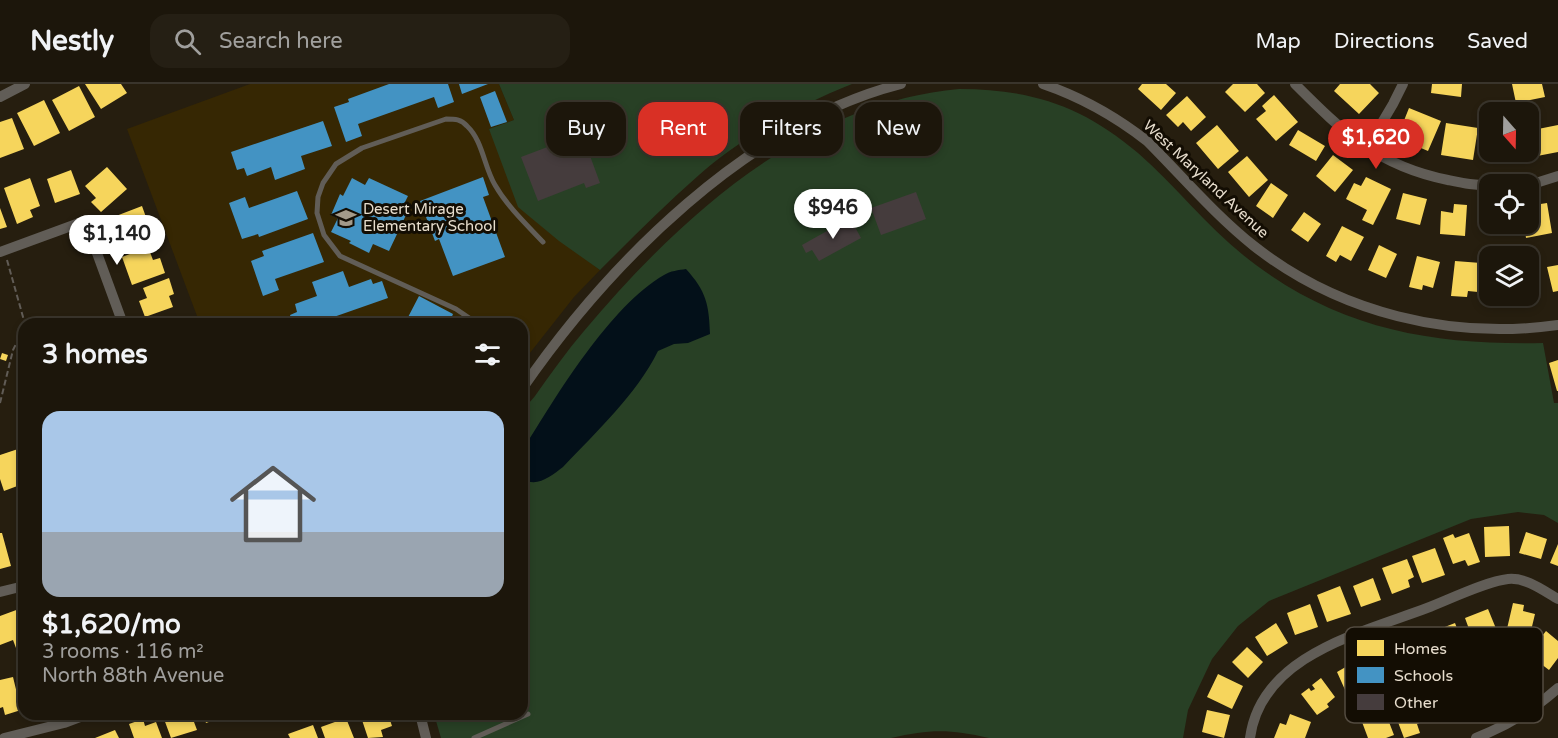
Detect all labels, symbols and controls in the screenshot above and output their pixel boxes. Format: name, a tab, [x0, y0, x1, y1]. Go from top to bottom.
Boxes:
search box	[150, 14, 570, 68]
text: Nestly	[30, 24, 114, 58]
icon: search	[171, 25, 204, 58]
text: Search here	[219, 28, 343, 54]
text: Map	[1255, 29, 1301, 54]
text: Directions	[1334, 29, 1434, 54]
text: Saved	[1467, 29, 1528, 54]
chip: Buy	[546, 102, 626, 156]
chip: Rent	[638, 102, 728, 156]
chip: Filters	[740, 102, 843, 156]
chip: New	[855, 102, 942, 156]
north arrow	[1479, 102, 1539, 162]
map controls	[1479, 102, 1539, 306]
street label: West Maryland Avenue	[1140, 116, 1272, 242]
pin: $1,620	[1327, 119, 1425, 170]
text: $1,620	[1342, 126, 1410, 150]
button: locate	[1479, 174, 1539, 234]
pin: $946	[797, 189, 869, 240]
text: $946	[808, 196, 858, 220]
place label: Desert Mirage Elementary School	[363, 200, 496, 235]
school or university icon: Desert Mirage Elementary School	[334, 206, 358, 230]
pin: $1,140	[68, 215, 166, 266]
text: $1,140	[83, 222, 151, 246]
button: layers	[1479, 246, 1539, 306]
icon: filters	[471, 338, 504, 371]
text: 3 homes	[42, 339, 148, 370]
icon: home	[219, 450, 327, 558]
text: $1,620/mo	[42, 609, 181, 640]
legend	[1345, 627, 1543, 723]
text: Homes	[1394, 639, 1447, 659]
text: 3 rooms · 116 m²	[42, 640, 204, 664]
text: North 88th Avenue	[42, 664, 224, 688]
text: Schools	[1394, 666, 1453, 686]
text: Other	[1394, 693, 1439, 713]

